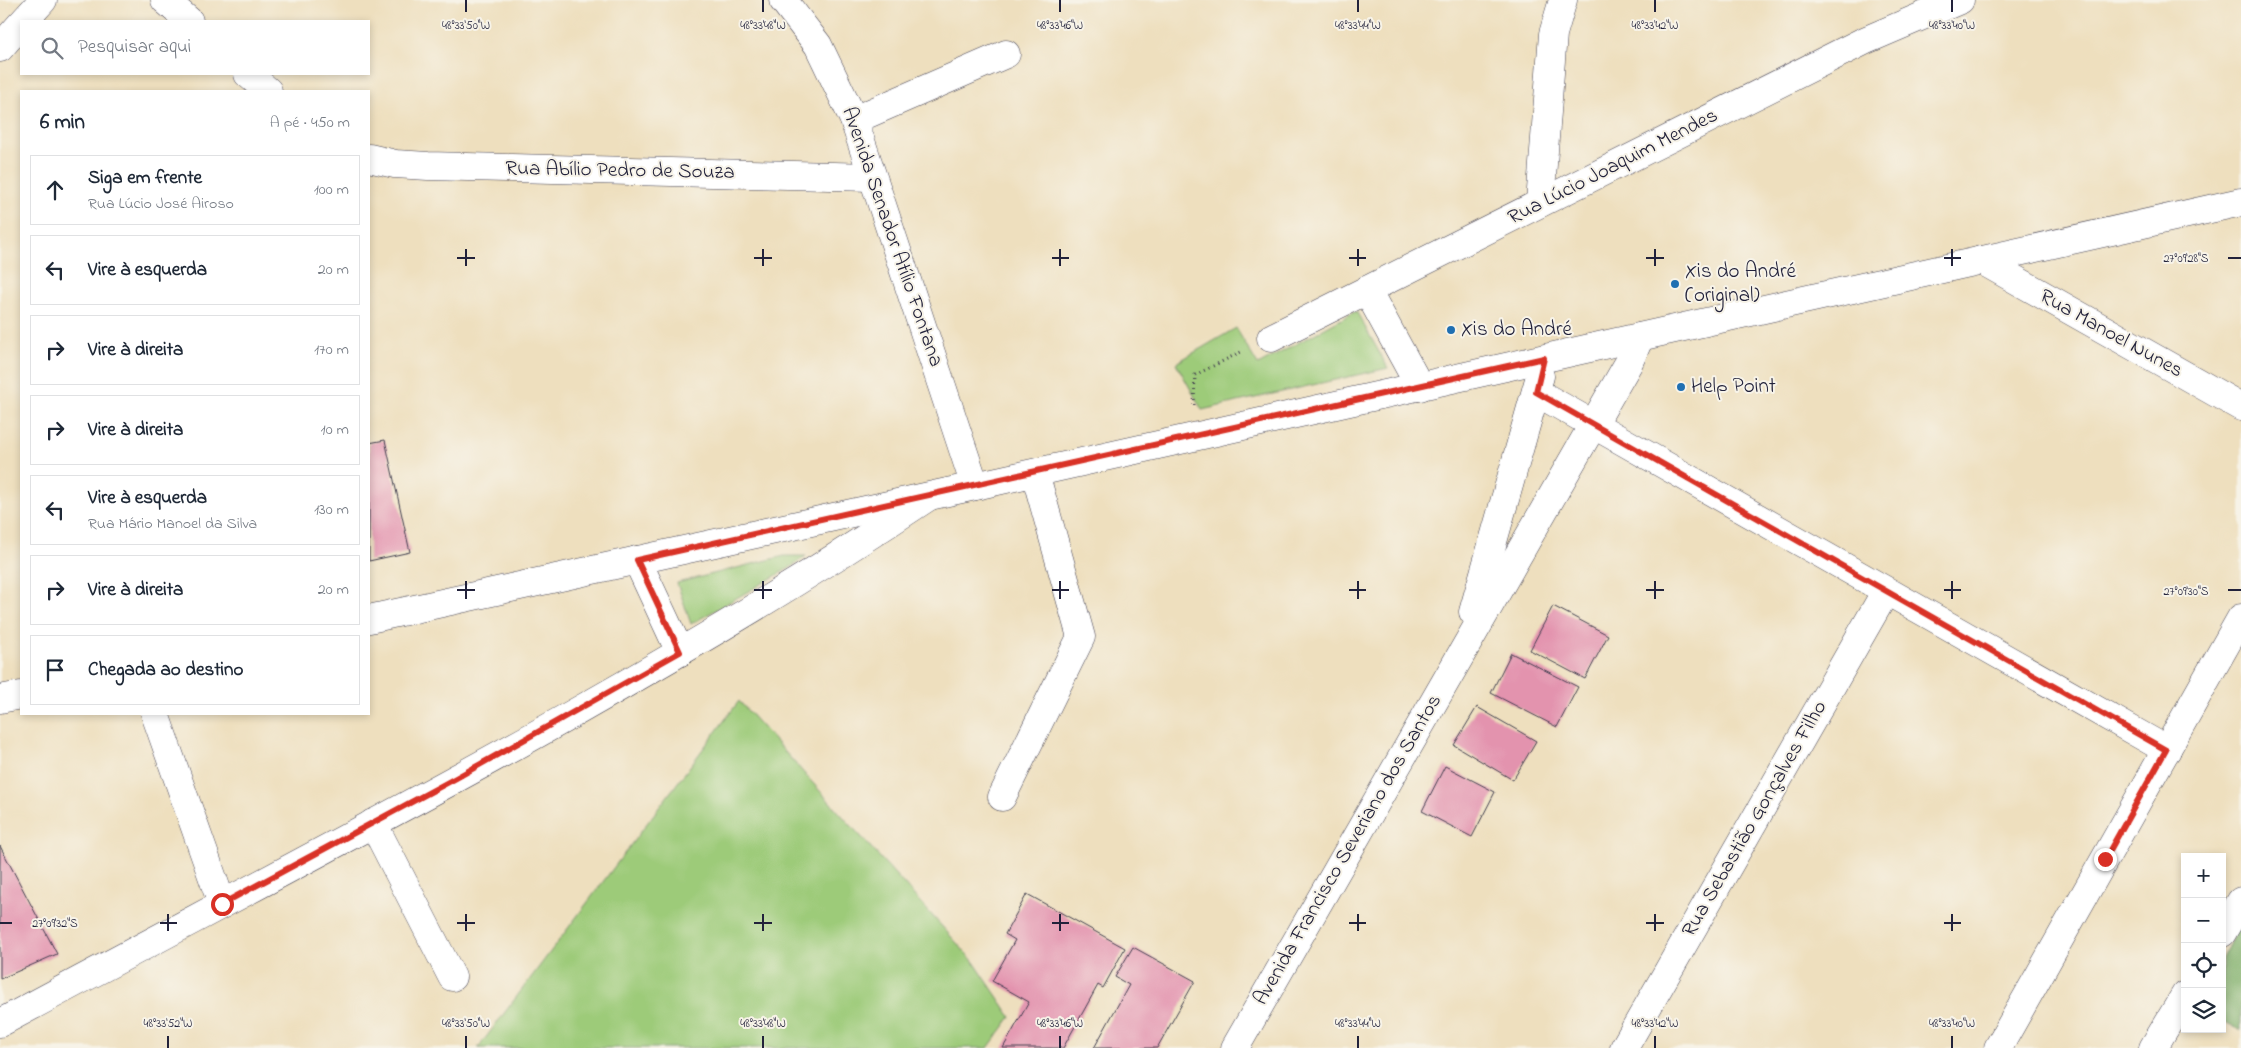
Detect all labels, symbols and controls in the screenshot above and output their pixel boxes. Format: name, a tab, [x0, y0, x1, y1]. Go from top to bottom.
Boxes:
text: 48°33'50"W	[442, 17, 490, 35]
text: 48°33'48"W	[740, 17, 786, 35]
text: 48°33'46"W	[1037, 17, 1083, 35]
text: 48°33'44"W	[1335, 17, 1381, 35]
text: 48°33'42"W	[1632, 17, 1678, 35]
text: 48°33'40"W	[1929, 17, 1975, 35]
search box	[20, 20, 370, 75]
icon: search	[38, 34, 66, 62]
text: Pesquisar aqui	[78, 34, 191, 61]
street label: Rua Lúcio Joaquim Mendes	[1503, 101, 1723, 233]
street label: Avenida Senador Atílio Fontana	[833, 103, 951, 371]
text: 6 min	[40, 108, 85, 138]
text: A pé · 450 m	[270, 111, 350, 135]
street label: Rua Abílio Pedro de Souza	[505, 154, 735, 188]
text: Siga em frente	[88, 165, 202, 192]
icon: ahead	[41, 176, 69, 204]
text: 100 m	[314, 178, 349, 202]
text: Rua Lúcio José Airoso	[88, 192, 234, 216]
text: 27°09'28"S	[2163, 250, 2209, 268]
icon: left	[41, 256, 69, 284]
text: Vire à esquerda	[88, 257, 207, 284]
place label: Xis do André (original)	[1685, 257, 1796, 313]
text: 20 m	[318, 258, 349, 282]
marker: Xis do André (original)	[1669, 278, 1681, 290]
street label: Rua Manoel Nunes	[2034, 282, 2188, 386]
place label: Xis do André	[1461, 315, 1572, 345]
marker: Xis do André	[1445, 324, 1457, 336]
icon: right	[41, 336, 69, 364]
text: Vire à direita	[88, 337, 183, 364]
text: 170 m	[314, 338, 349, 362]
place label: Help Point	[1691, 372, 1776, 402]
marker: Help Point	[1675, 381, 1687, 393]
icon: right	[41, 416, 69, 444]
text: Vire à direita	[88, 417, 183, 444]
text: 10 m	[321, 418, 349, 442]
text: Vire à esquerda	[88, 485, 207, 512]
icon: left	[41, 496, 69, 524]
text: 130 m	[314, 498, 349, 522]
text: Rua Mário Manoel da Silva	[88, 512, 257, 536]
icon: right	[41, 576, 69, 604]
text: Vire à direita	[88, 577, 183, 604]
text: 20 m	[318, 578, 349, 602]
text: 27°09'30"S	[2164, 583, 2209, 601]
icon: arrive	[41, 656, 69, 684]
text: Chegada ao destino	[88, 657, 243, 684]
street label: Avenida Francisco Severiano dos Santos	[1246, 689, 1450, 1011]
street label: Rua Sebastião Gonçalves Filho	[1675, 695, 1835, 943]
route end	[2094, 848, 2117, 871]
map controls	[2181, 853, 2226, 1033]
button: +	[2181, 853, 2226, 898]
route start	[211, 893, 234, 916]
button: −	[2181, 898, 2226, 943]
text: 27°09'32"S	[32, 915, 78, 933]
button: locate	[2181, 943, 2226, 988]
button: layers	[2181, 988, 2226, 1033]
text: 48°33'52"W	[144, 1015, 192, 1033]
text: 48°33'50"W	[442, 1015, 490, 1033]
text: 48°33'48"W	[740, 1015, 786, 1033]
text: 48°33'46"W	[1037, 1015, 1083, 1033]
text: 48°33'44"W	[1335, 1015, 1381, 1033]
text: 48°33'42"W	[1632, 1015, 1678, 1033]
text: 48°33'40"W	[1929, 1015, 1975, 1033]

